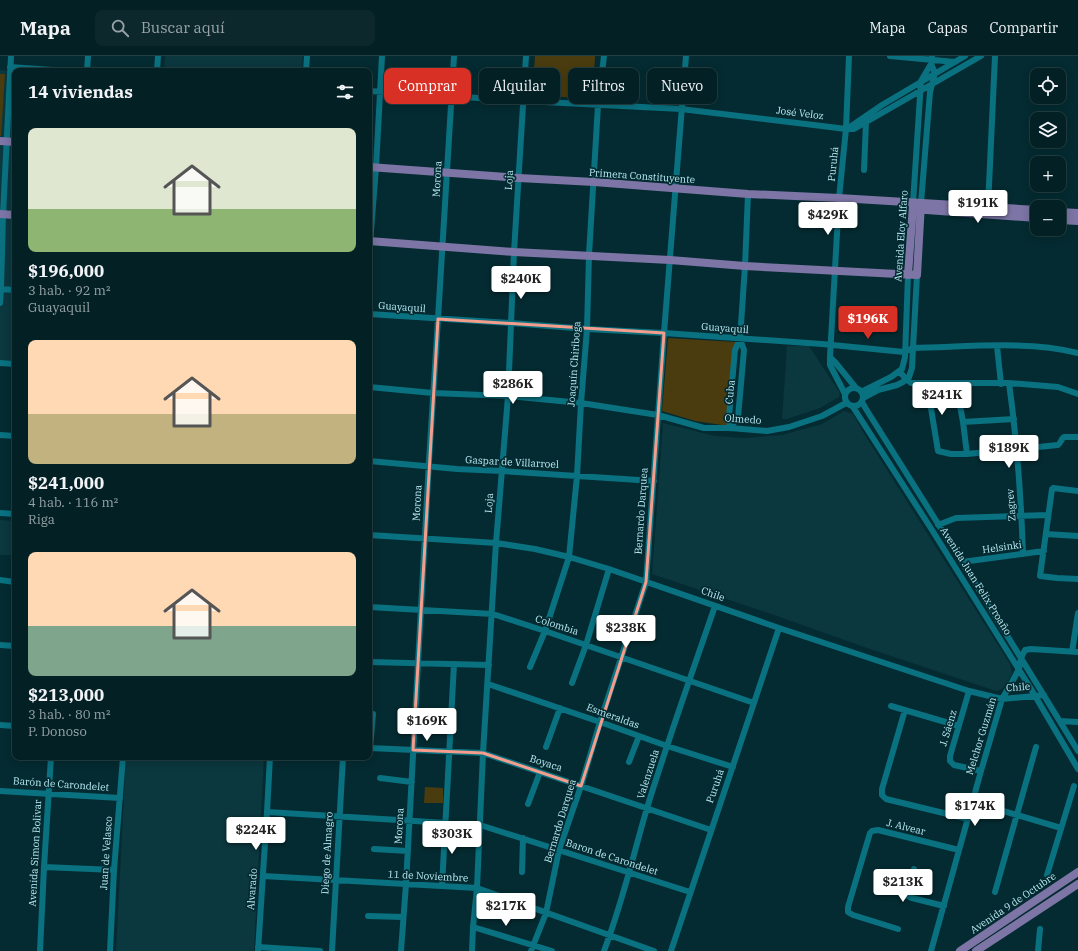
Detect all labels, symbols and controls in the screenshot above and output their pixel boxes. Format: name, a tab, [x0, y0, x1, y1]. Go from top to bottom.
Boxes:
search box	[95, 10, 375, 46]
text: Mapa	[20, 16, 71, 40]
icon: search	[109, 17, 131, 39]
text: Buscar aquí	[141, 18, 225, 37]
text: Mapa	[870, 19, 906, 37]
text: Capas	[928, 19, 968, 37]
text: Compartir	[990, 19, 1058, 37]
chip: Comprar	[384, 68, 471, 104]
chip: Alquilar	[479, 68, 560, 104]
chip: Filtros	[568, 68, 639, 104]
chip: Nuevo	[647, 68, 717, 104]
map controls	[1030, 68, 1066, 236]
button: locate	[1030, 68, 1066, 104]
text: 14 viviendas	[28, 81, 133, 103]
icon: filters	[334, 81, 356, 103]
street label: José Veloz	[776, 104, 824, 122]
button: layers	[1030, 112, 1066, 148]
street label: Puruhá	[825, 145, 841, 182]
icon: home	[156, 154, 228, 226]
button: +	[1030, 156, 1066, 192]
street label: Morona	[430, 160, 444, 197]
street label: Primera Constituyente	[589, 166, 695, 186]
street label: Loja	[502, 169, 516, 190]
street label: Avenida Eloy Alfaro	[891, 189, 911, 282]
pin: $191K	[950, 190, 1006, 224]
text: $191K	[957, 194, 999, 211]
button: −	[1030, 200, 1066, 236]
pin: $429K	[800, 202, 856, 236]
text: $429K	[807, 206, 849, 223]
text: $196,000	[28, 260, 104, 282]
pin: $240K	[493, 266, 549, 300]
text: $240K	[500, 270, 542, 287]
text: 3 hab. · 92 m²	[28, 282, 111, 299]
text: Guayaquil	[28, 299, 90, 316]
street label: Guayaquil	[378, 299, 426, 315]
pin: $196K	[840, 306, 896, 340]
text: $196K	[847, 310, 889, 327]
street label: Joaquín Chiriboga	[565, 320, 584, 407]
street label: Guayaquil	[701, 320, 749, 336]
icon: home	[156, 366, 228, 438]
pin: $286K	[485, 371, 541, 405]
text: $286K	[492, 375, 534, 392]
street label: Cuba	[722, 379, 738, 405]
pin: $241K	[914, 382, 970, 416]
text: $241K	[921, 386, 963, 403]
street label: Olmedo	[724, 411, 762, 427]
pin: $189K	[981, 435, 1037, 469]
text: $189K	[988, 439, 1030, 456]
street label: Gaspar de Villarroel	[465, 453, 559, 471]
street label: Bernardo Darquea	[631, 467, 651, 555]
text: $241,000	[28, 472, 104, 494]
street label: Morona	[410, 484, 424, 521]
street label: Zagrev	[1003, 488, 1019, 522]
street label: Loja	[482, 492, 496, 513]
text: 4 hab. · 116 m²	[28, 494, 118, 511]
text: Riga	[28, 511, 55, 528]
street label: Avenida Juan Felix Proaño	[937, 525, 1015, 638]
street label: Helsinki	[981, 538, 1023, 556]
icon: home	[156, 578, 228, 650]
street label: Chile	[699, 584, 727, 604]
street label: Colombia	[534, 612, 581, 638]
pin: $238K	[598, 615, 654, 649]
text: $238K	[605, 619, 647, 636]
street label: Chile	[1005, 680, 1031, 694]
text: $213,000	[28, 684, 104, 706]
street label: Melchor Guzmán	[963, 695, 999, 777]
street label: Esmeraldas	[585, 700, 641, 732]
text: 3 hab. · 80 m²	[28, 706, 111, 723]
pin: $169K	[399, 708, 455, 742]
street label: J. Sáenz	[936, 708, 960, 748]
text: $169K	[406, 712, 448, 729]
text: P. Donoso	[28, 723, 87, 740]
street label: Valenzuela	[634, 747, 662, 800]
street label: Boyaca	[528, 752, 564, 775]
street label: Puruhá	[703, 767, 727, 805]
street label: Barón de Carondelet	[12, 774, 110, 794]
street label: Bernardo Darquea	[541, 777, 579, 864]
pin: $174K	[947, 793, 1003, 827]
text: $174K	[954, 797, 996, 814]
street label: Avenida Simon Bolivar	[26, 799, 44, 907]
street label: Morona	[392, 807, 406, 844]
street label: Diego de Almagro	[318, 811, 336, 895]
street label: Juan de Velasco	[97, 815, 115, 890]
street label: J. Alvear	[885, 816, 927, 838]
pin: $224K	[228, 817, 284, 851]
text: $224K	[235, 821, 277, 838]
pin: $303K	[424, 821, 480, 855]
text: $303K	[431, 825, 473, 842]
street label: Baron de Carondelet	[564, 836, 660, 878]
street label: Alvarado	[244, 867, 260, 910]
street label: 11 de Noviembre	[387, 867, 469, 885]
pin: $213K	[875, 869, 931, 903]
street label: Avenida 9 de Octubre	[968, 870, 1058, 936]
text: $213K	[882, 873, 924, 890]
pin: $217K	[478, 893, 534, 927]
text: $217K	[485, 897, 527, 914]

